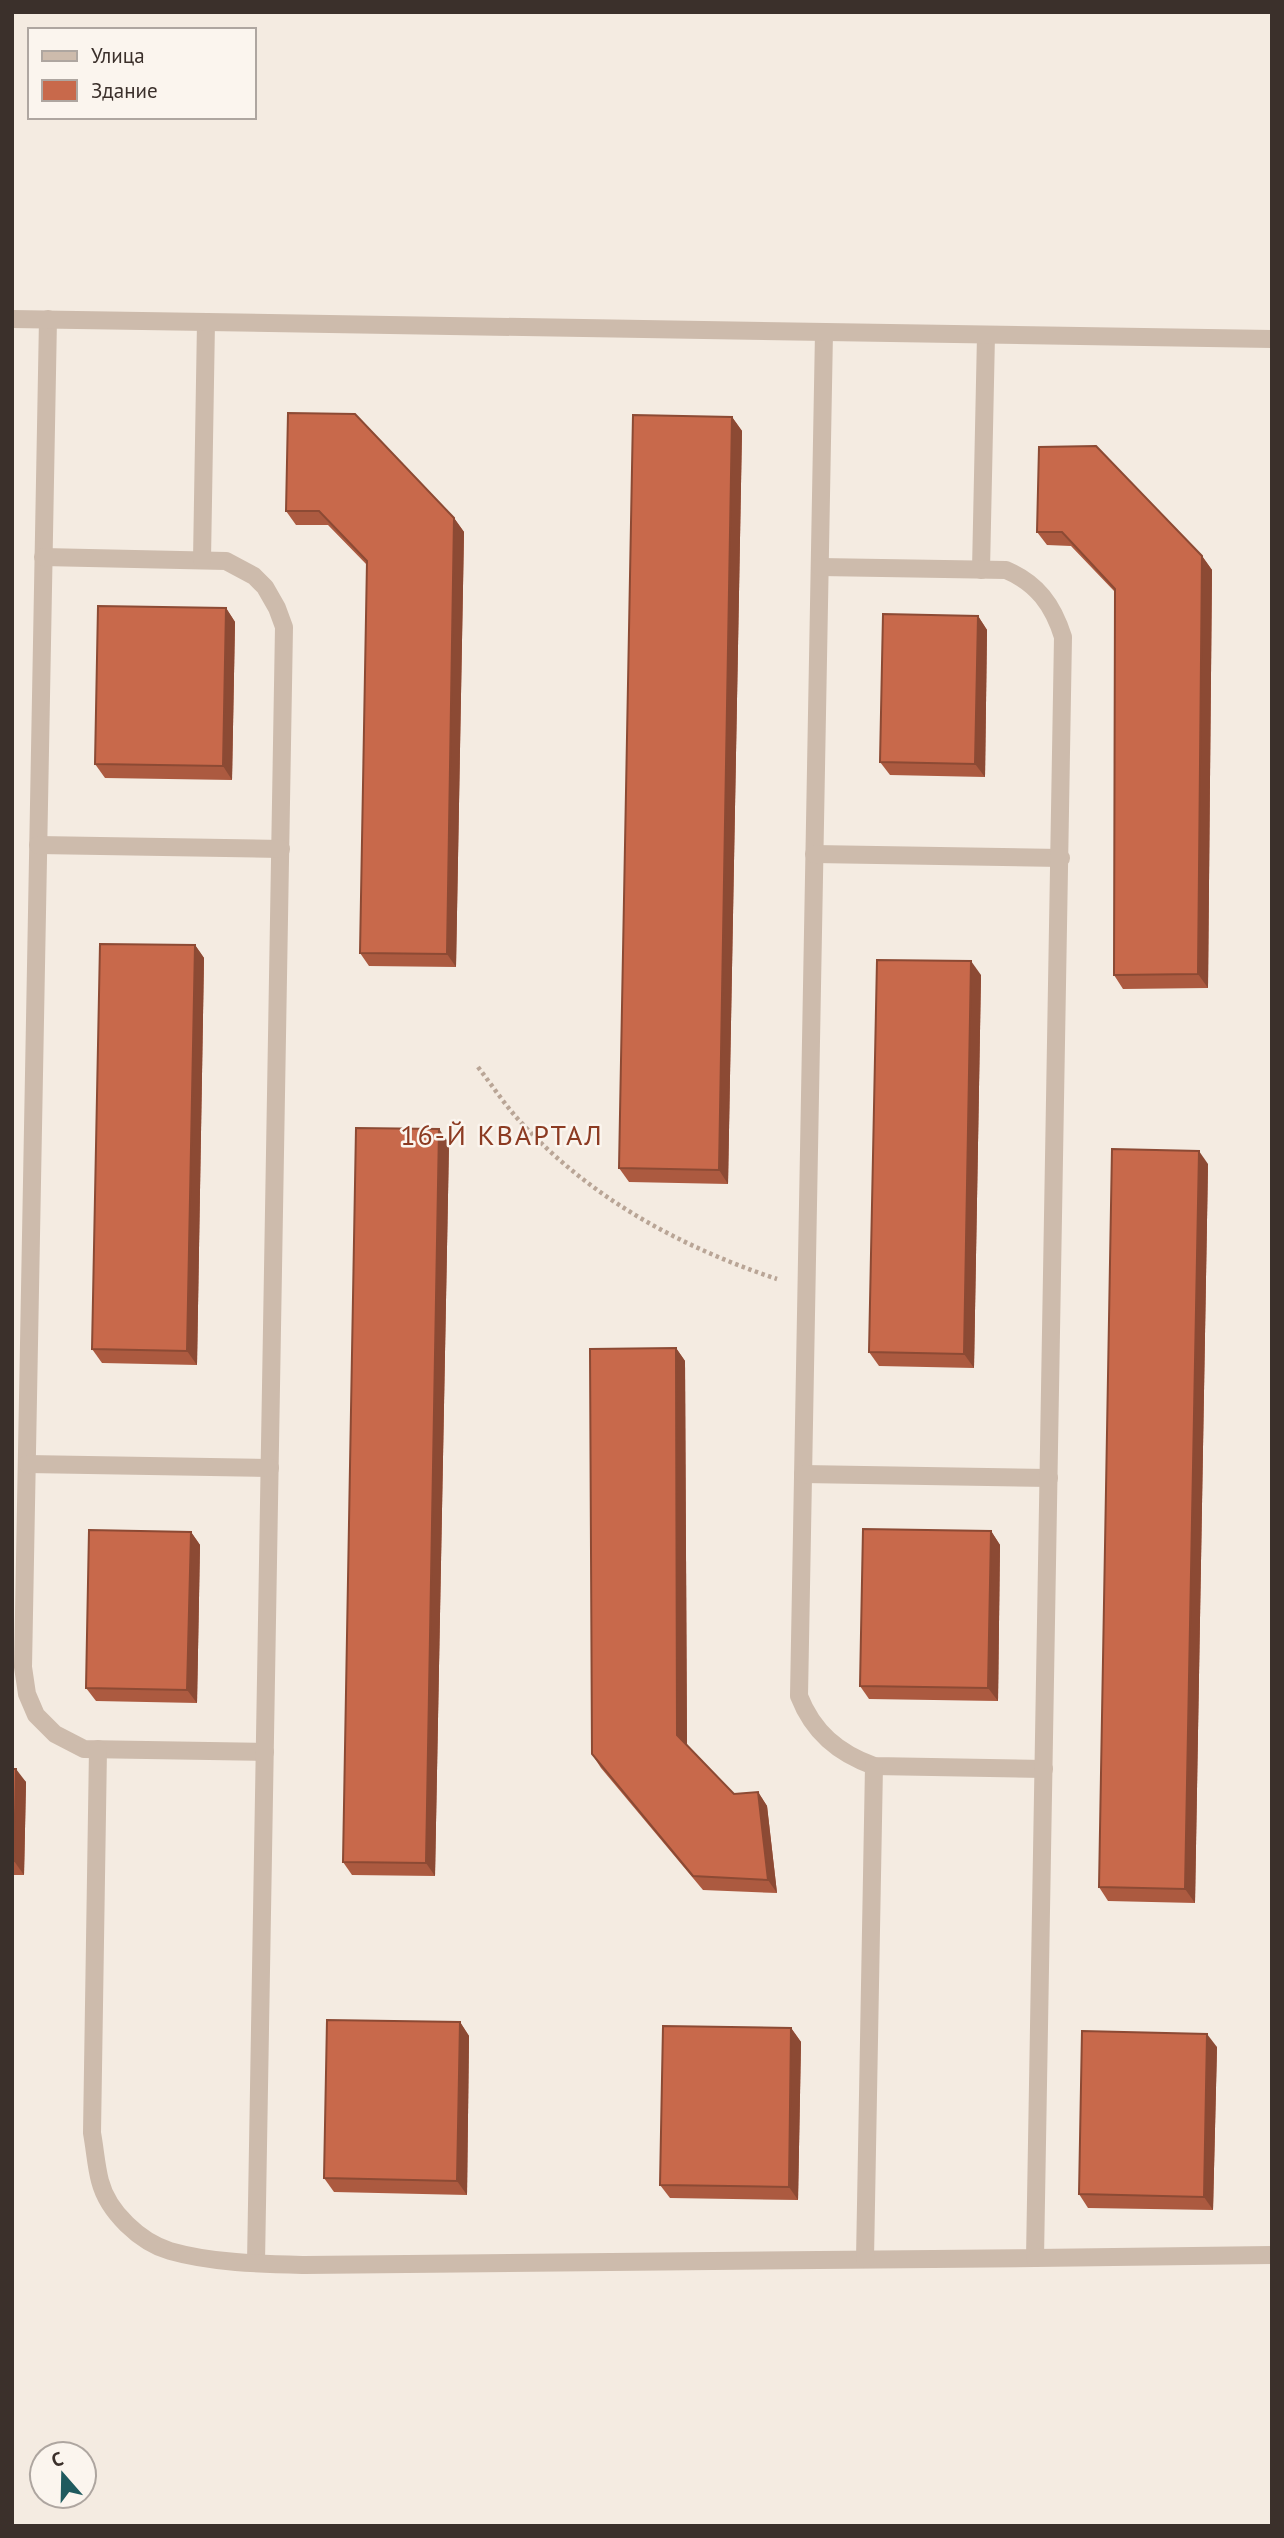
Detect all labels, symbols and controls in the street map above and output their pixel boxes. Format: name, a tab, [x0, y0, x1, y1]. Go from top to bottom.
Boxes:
legend	[28, 28, 256, 119]
text: Улица	[91, 42, 145, 69]
text: Здание	[91, 77, 158, 104]
district label: 16-Й КВАРТАЛ	[400, 1116, 604, 1153]
north arrow	[28, 2440, 98, 2510]
text: С	[48, 2446, 67, 2472]

